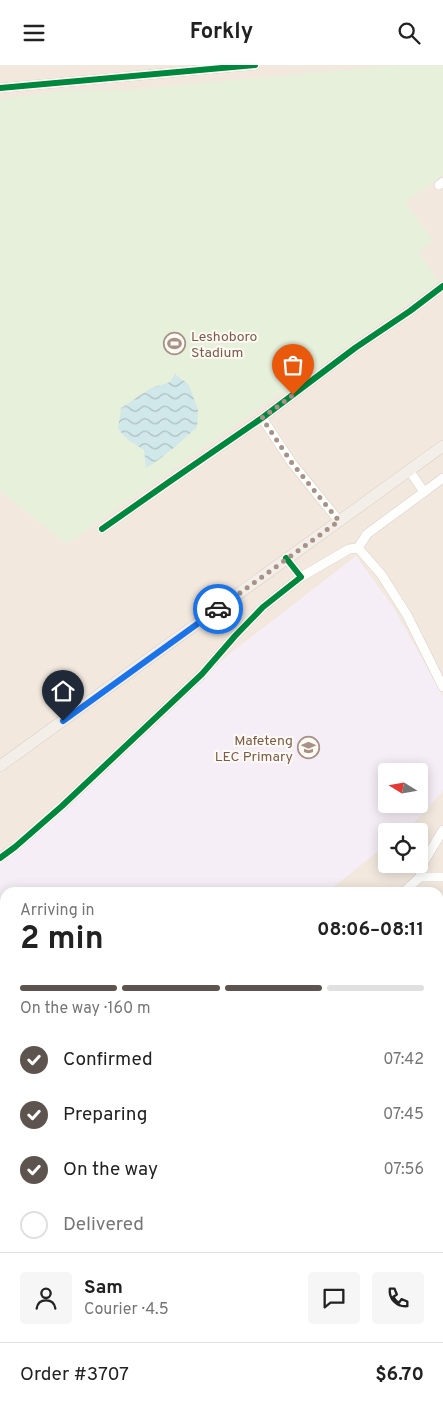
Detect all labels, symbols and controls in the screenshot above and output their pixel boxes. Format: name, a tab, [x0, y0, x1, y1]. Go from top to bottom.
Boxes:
icon: menu	[20, 19, 48, 47]
text: Forkly	[190, 19, 253, 46]
icon: search	[395, 19, 423, 47]
place label: Leshoboro Stadium	[191, 329, 258, 362]
sports icon: Leshoboro Stadium	[163, 332, 187, 356]
pin	[272, 344, 314, 395]
icon: bag	[279, 351, 307, 379]
courier	[193, 584, 243, 634]
icon: car	[204, 595, 232, 623]
pin	[42, 670, 84, 721]
icon: home	[49, 677, 77, 705]
place label: Mafeteng LEC Primary	[215, 733, 293, 766]
school or university icon: Mafeteng LEC Primary	[297, 736, 321, 760]
north arrow	[378, 763, 428, 813]
map controls	[378, 763, 428, 873]
button: locate	[378, 823, 428, 873]
text: Arriving in	[20, 901, 95, 921]
text: 08:06–08:11	[317, 918, 424, 942]
text: 2 min	[20, 920, 104, 960]
text: On the way · 160 m	[20, 999, 151, 1019]
icon: check	[20, 1046, 48, 1074]
text: Confirmed	[63, 1048, 153, 1072]
text: 07:42	[383, 1050, 424, 1070]
icon: check	[20, 1101, 48, 1129]
text: Preparing	[63, 1103, 147, 1127]
text: 07:45	[383, 1105, 424, 1125]
icon: check	[20, 1156, 48, 1184]
text: On the way	[63, 1158, 158, 1182]
text: 07:56	[383, 1160, 424, 1180]
text: Delivered	[63, 1213, 144, 1237]
button: person	[20, 1272, 72, 1324]
button: chat	[308, 1272, 360, 1324]
button: phone	[372, 1272, 424, 1324]
text: Sam	[84, 1276, 123, 1300]
text: Courier · 4.5	[84, 1300, 169, 1320]
text: Order #3707	[20, 1363, 129, 1387]
text: $6.70	[375, 1363, 424, 1387]

